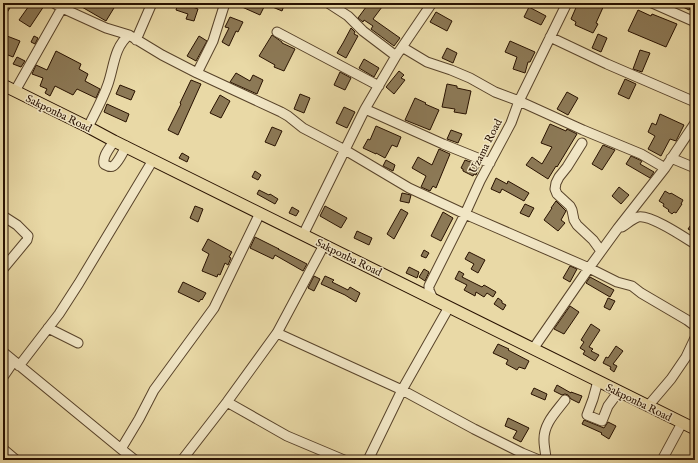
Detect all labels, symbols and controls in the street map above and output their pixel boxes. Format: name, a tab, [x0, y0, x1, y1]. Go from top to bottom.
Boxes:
street label: Sakponba Road	[23, 92, 94, 136]
street label: Uzama Road	[466, 117, 506, 176]
street label: Sakponba Road	[313, 236, 384, 280]
street label: Sakponba Road	[603, 381, 674, 425]

